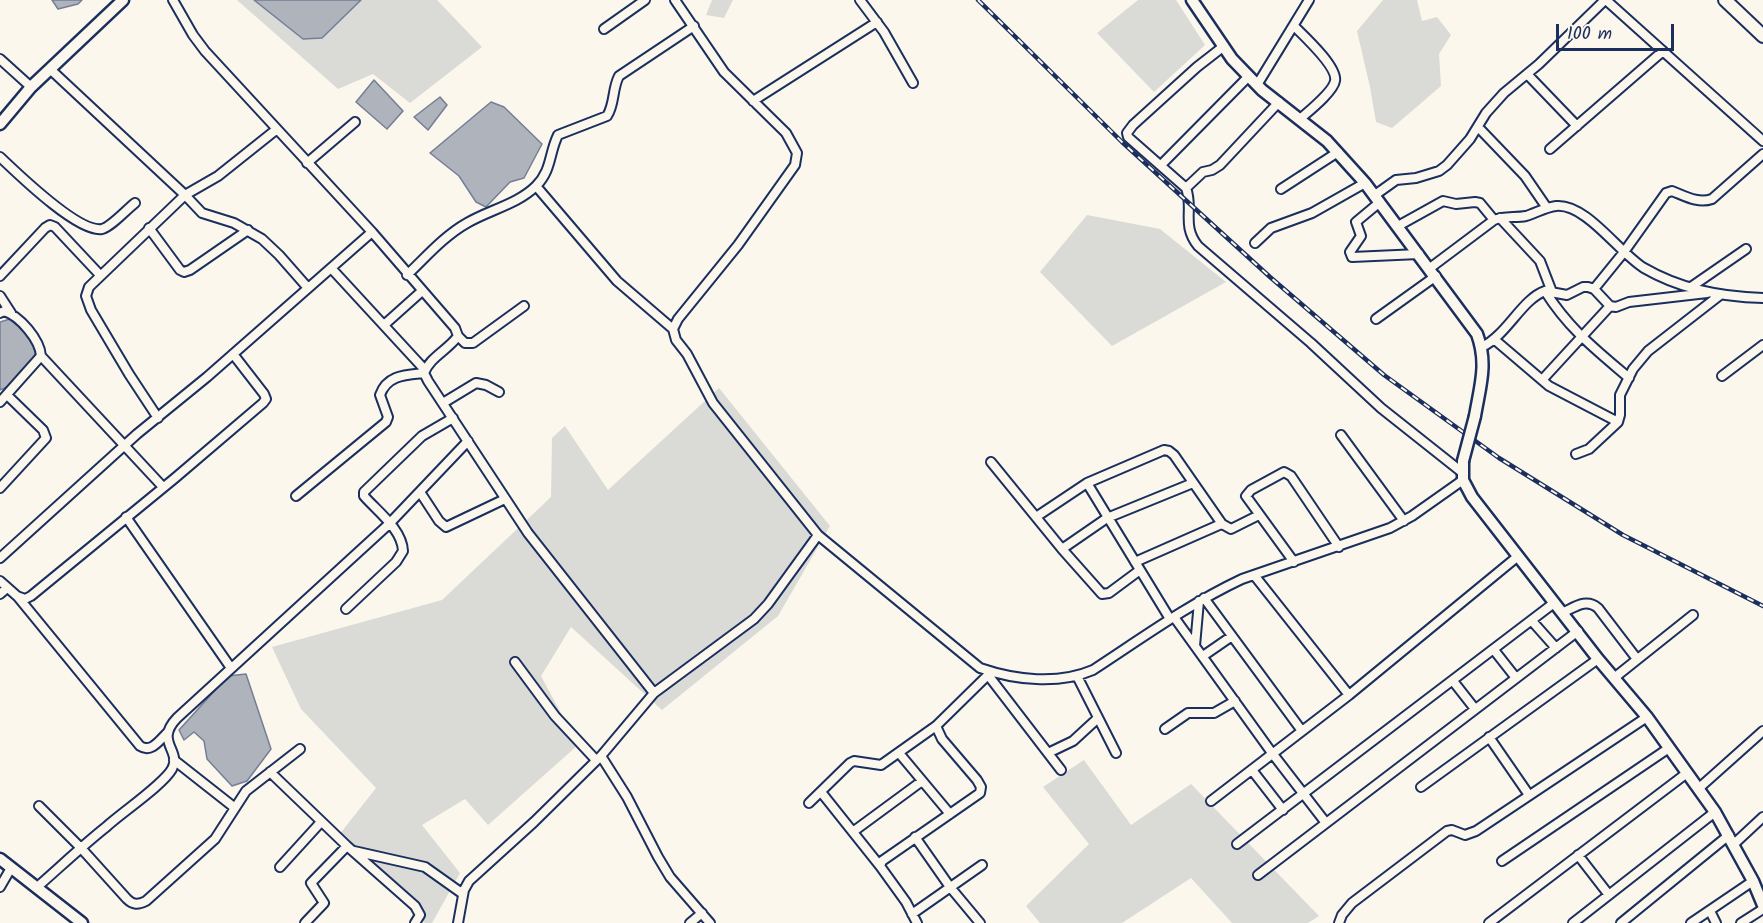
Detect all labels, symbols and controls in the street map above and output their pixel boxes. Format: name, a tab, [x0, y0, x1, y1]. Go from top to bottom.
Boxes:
scale bar	[1559, 12, 1678, 50]
text: 100 m	[1567, 20, 1612, 49]

